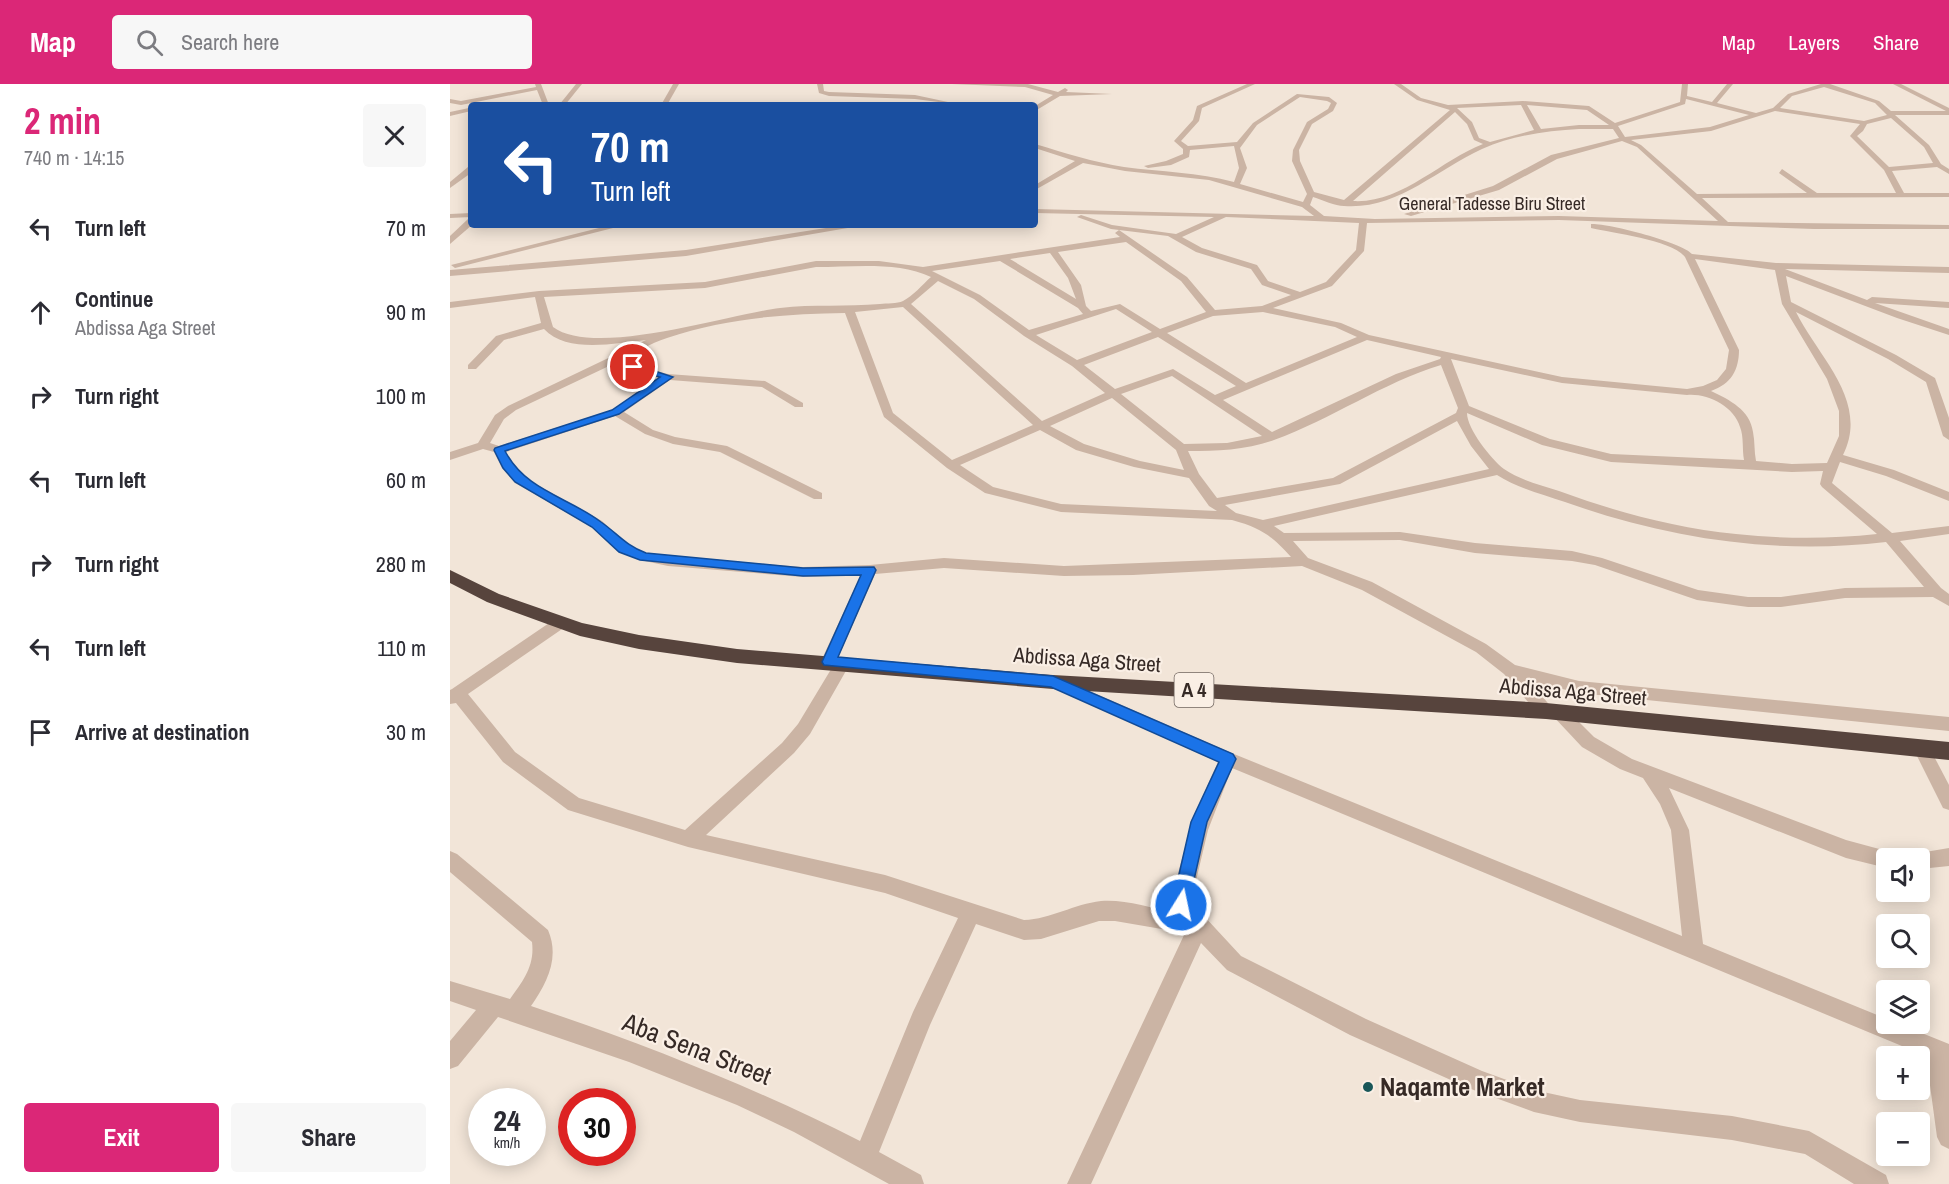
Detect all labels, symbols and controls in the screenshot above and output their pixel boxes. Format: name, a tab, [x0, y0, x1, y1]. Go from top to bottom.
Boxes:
search box	[112, 15, 532, 69]
text: Map	[30, 23, 76, 61]
icon: search	[133, 26, 166, 59]
text: Search here	[181, 27, 279, 57]
text: Map	[1722, 28, 1755, 57]
text: Layers	[1788, 28, 1840, 57]
text: Share	[1873, 28, 1919, 57]
text: 2 min	[24, 97, 101, 145]
button: close	[363, 104, 426, 167]
text: 70 m	[591, 119, 670, 175]
icon: left	[492, 126, 570, 204]
text: 740 m · 14:15	[24, 144, 124, 171]
text: Turn left	[591, 173, 670, 209]
street label: General Tadesse Biru Street	[1399, 191, 1585, 216]
icon: left	[24, 212, 57, 245]
text: Turn left	[75, 213, 146, 243]
text: 70 m	[386, 213, 426, 243]
text: Continue	[75, 284, 153, 314]
icon: ahead	[24, 296, 57, 329]
text: 90 m	[386, 297, 426, 327]
text: Abdissa Aga Street	[75, 314, 215, 341]
pin	[607, 341, 658, 392]
icon: arrive	[616, 350, 649, 383]
icon: right	[24, 380, 57, 413]
text: Turn right	[75, 381, 159, 411]
text: 100 m	[376, 381, 426, 411]
icon: left	[24, 464, 57, 497]
text: Turn left	[75, 465, 146, 495]
text: 60 m	[386, 465, 426, 495]
icon: right	[24, 548, 57, 581]
text: Turn right	[75, 549, 159, 579]
text: 280 m	[376, 549, 426, 579]
icon: left	[24, 632, 57, 665]
text: Turn left	[75, 633, 146, 663]
text: 110 m	[377, 633, 426, 663]
street label: Abdissa Aga Street	[1011, 640, 1162, 679]
street label: Abdissa Aga Street	[1497, 671, 1648, 712]
road number: A 4	[1174, 673, 1214, 707]
icon: arrive	[24, 716, 57, 749]
text: Arrive at destination	[75, 717, 249, 747]
text: 30 m	[386, 717, 426, 747]
map controls	[1876, 848, 1930, 1166]
button: sound	[1876, 848, 1930, 902]
position arrow	[1149, 873, 1213, 937]
button: search	[1876, 914, 1930, 968]
button: layers	[1876, 980, 1930, 1034]
street label: Aba Sena Street	[617, 1004, 777, 1093]
button: +	[1876, 1046, 1930, 1100]
place label: Naqamte Market	[1380, 1069, 1545, 1104]
marker: Naqamte Market	[1361, 1080, 1375, 1094]
speed limit sign: 30	[558, 1088, 636, 1166]
text: 24	[493, 1100, 521, 1140]
button: Exit	[24, 1103, 219, 1172]
button: Share	[231, 1103, 426, 1172]
button: −	[1876, 1112, 1930, 1166]
text: km/h	[494, 1132, 520, 1153]

